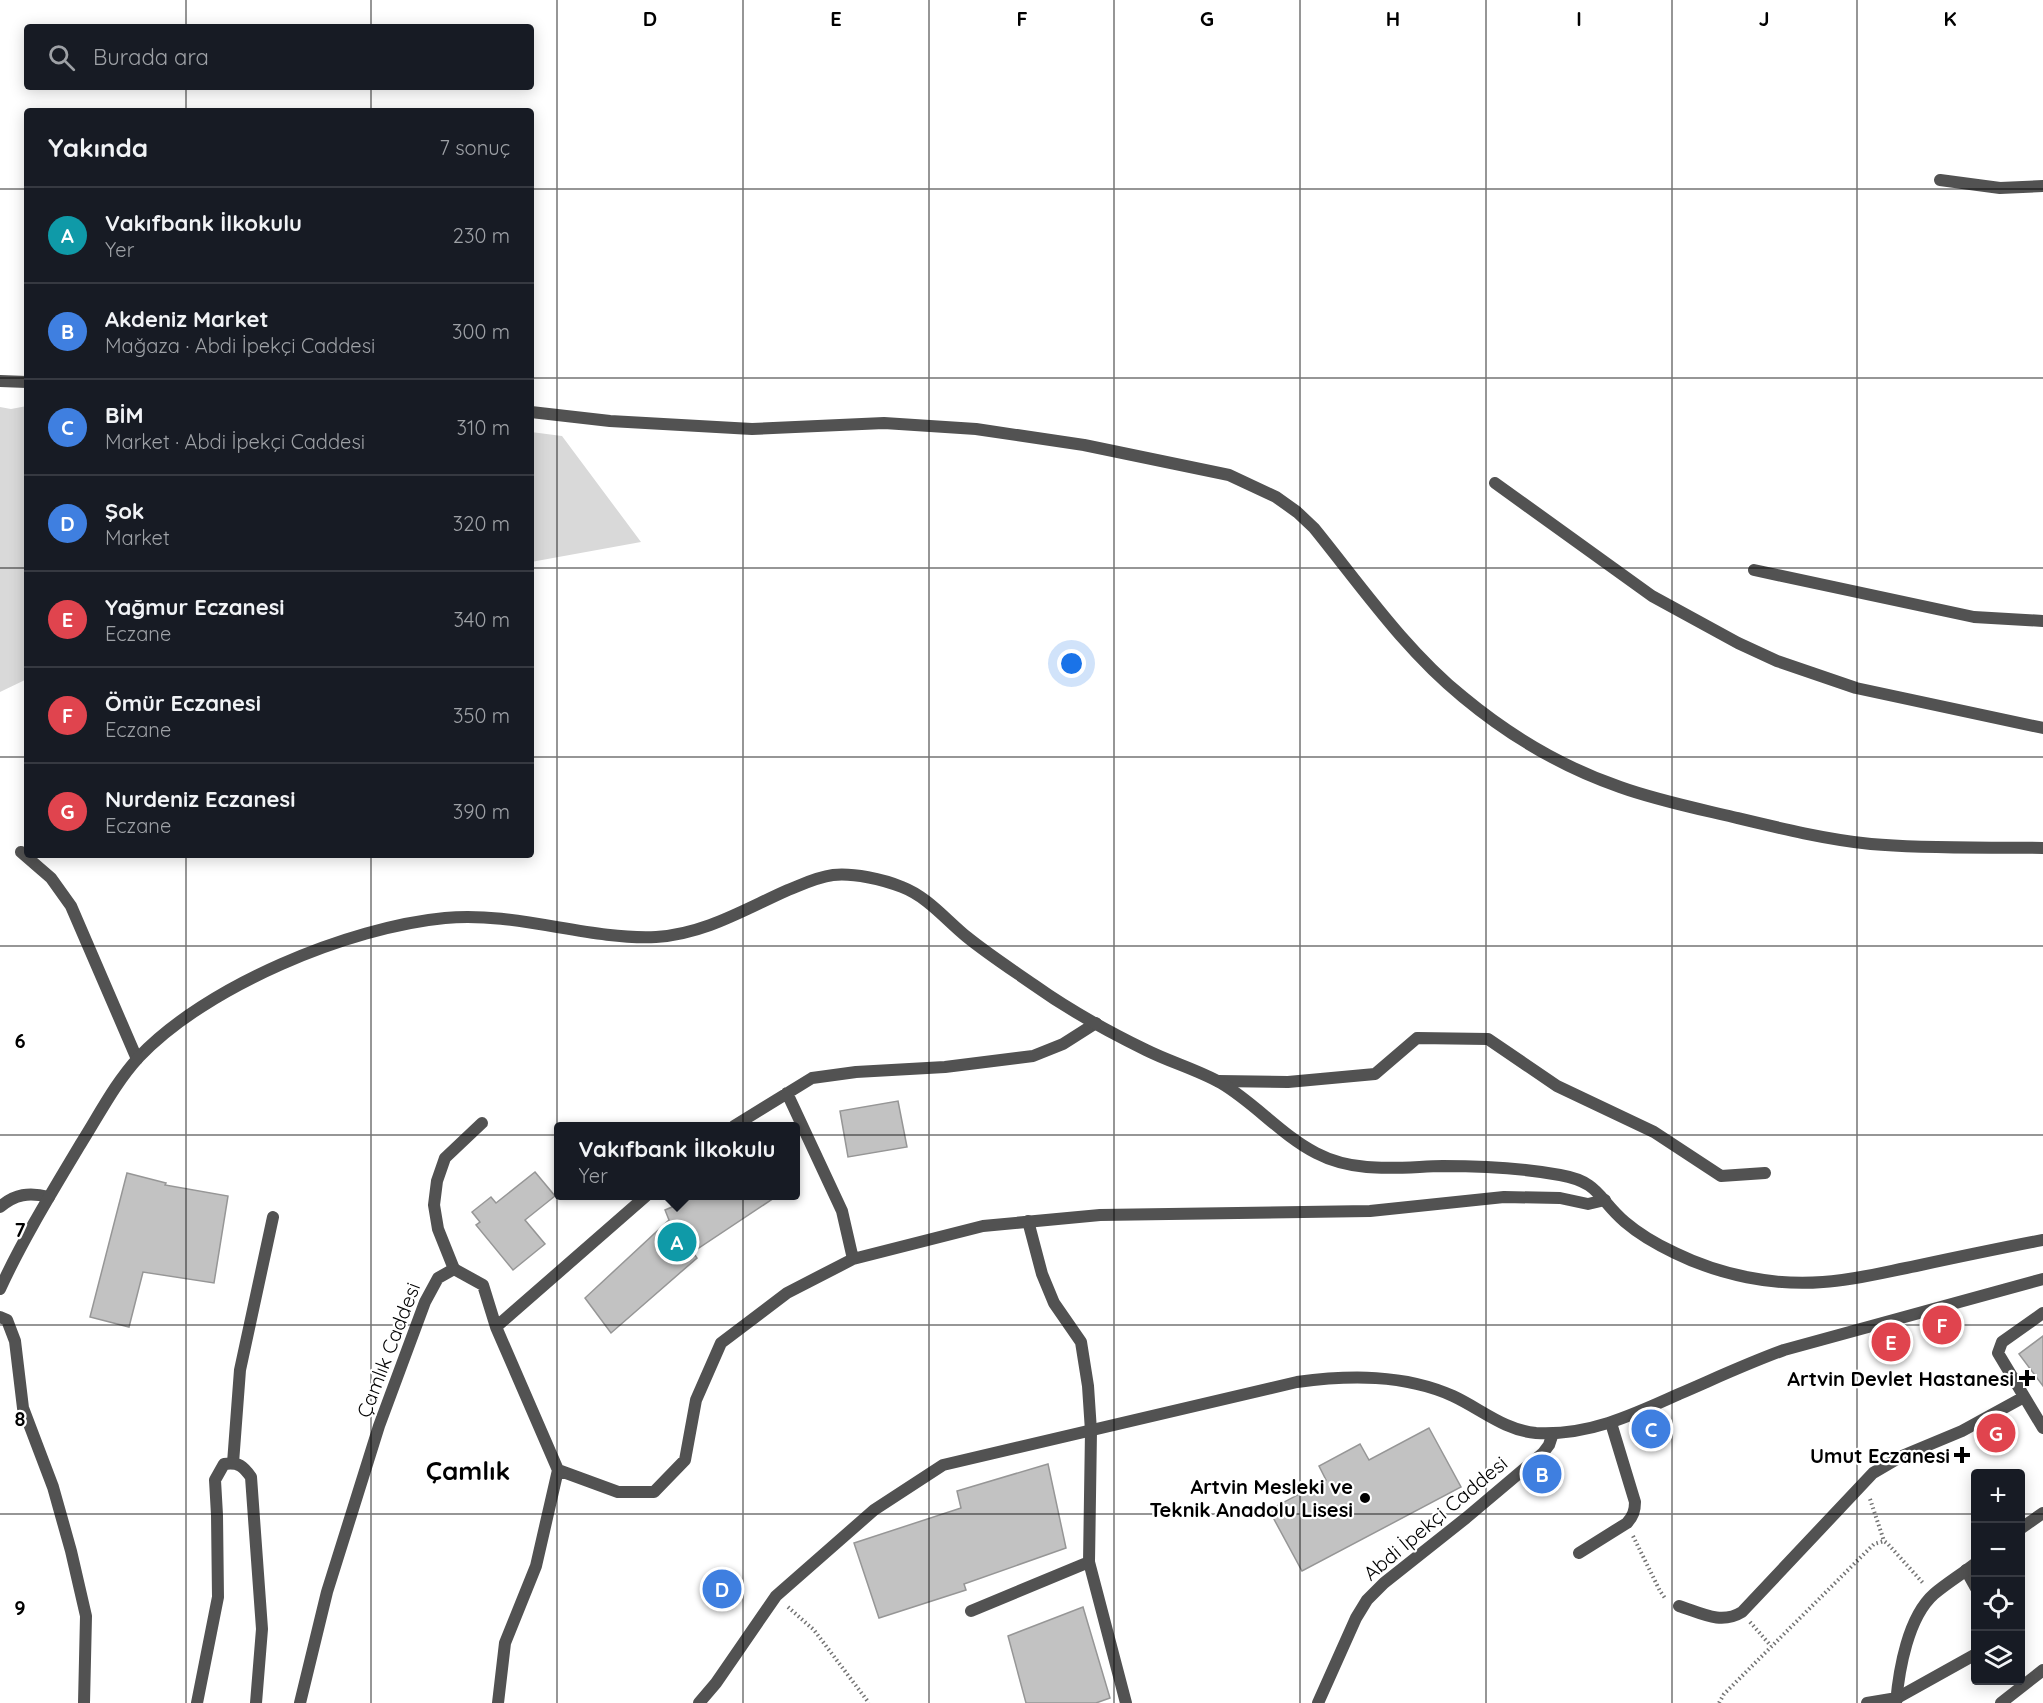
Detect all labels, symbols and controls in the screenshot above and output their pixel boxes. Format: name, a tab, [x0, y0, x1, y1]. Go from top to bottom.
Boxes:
text: D	[643, 6, 657, 31]
text: E	[830, 6, 842, 31]
text: F	[1016, 6, 1028, 31]
text: G	[1200, 6, 1214, 31]
text: H	[1386, 6, 1400, 31]
text: I	[1576, 6, 1582, 31]
text: J	[1758, 6, 1770, 31]
text: K	[1943, 6, 1957, 31]
search box	[24, 24, 534, 90]
icon: search	[45, 41, 78, 74]
text: Burada ara	[93, 43, 209, 71]
text: Yakında	[48, 131, 148, 164]
text: 7 sonuç	[440, 135, 510, 160]
text: Vakıfbank İlkokulu	[105, 209, 302, 237]
text: A	[61, 223, 74, 248]
text: 230 m	[453, 223, 510, 248]
text: Yer	[105, 237, 134, 262]
text: Akdeniz Market	[105, 305, 268, 333]
text: B	[61, 319, 74, 344]
text: 300 m	[452, 319, 510, 344]
text: Mağaza · Abdi İpekçi Caddesi	[105, 333, 375, 358]
text: BİM	[105, 401, 143, 429]
text: C	[61, 415, 74, 440]
text: 310 m	[457, 415, 510, 440]
text: Market · Abdi İpekçi Caddesi	[105, 429, 365, 454]
text: Şok	[105, 497, 144, 525]
text: D	[60, 511, 75, 536]
text: 320 m	[453, 511, 510, 536]
text: Market	[105, 525, 170, 550]
text: Yağmur Eczanesi	[105, 593, 284, 621]
text: E	[62, 607, 73, 632]
text: 340 m	[453, 607, 510, 632]
text: Eczane	[105, 621, 171, 646]
your location	[1057, 649, 1086, 678]
text: Ömür Eczanesi	[105, 689, 261, 717]
text: F	[62, 703, 73, 728]
text: 350 m	[453, 703, 510, 728]
text: Eczane	[105, 717, 171, 742]
text: Nurdeniz Eczanesi	[105, 785, 295, 813]
text: G	[61, 799, 74, 824]
text: 390 m	[453, 799, 510, 824]
text: Eczane	[105, 813, 171, 838]
text: 6	[14, 1028, 26, 1053]
popup	[554, 1122, 800, 1200]
text: Vakıfbank İlkokulu	[578, 1135, 776, 1163]
text: Yer	[578, 1163, 608, 1188]
text: 7	[15, 1217, 26, 1242]
pin: A	[658, 1220, 696, 1264]
street label: Çamlık Caddesi	[351, 1279, 425, 1421]
pin: F	[1922, 1302, 1962, 1348]
pin: E	[1872, 1320, 1910, 1364]
place label: Artvin Devlet Hastanesi	[1787, 1366, 2014, 1391]
marker: Artvin Devlet Hastanesi	[2018, 1369, 2036, 1387]
text: 8	[15, 1406, 26, 1431]
pin: C	[1632, 1406, 1670, 1452]
pin: G	[1976, 1410, 2016, 1456]
place label: Umut Eczanesi	[1810, 1443, 1950, 1468]
marker: Umut Eczanesi	[1955, 1448, 1969, 1462]
street label: Abdi İpekçi Caddesi	[1358, 1450, 1512, 1586]
pin: B	[1522, 1452, 1562, 1496]
district label: Çamlık	[426, 1454, 510, 1487]
map controls	[1971, 1469, 2025, 1685]
button: +	[1971, 1469, 2025, 1523]
place label: Artvin Mesleki ve Teknik Anadolu Lisesi	[1149, 1474, 1353, 1522]
marker: Artvin Mesleki ve Teknik Anadolu Lisesi	[1358, 1491, 1372, 1505]
button: −	[1971, 1523, 2025, 1577]
pin: D	[702, 1566, 742, 1612]
button: locate	[1971, 1577, 2025, 1631]
text: 9	[14, 1595, 26, 1620]
button: layers	[1971, 1631, 2025, 1685]

